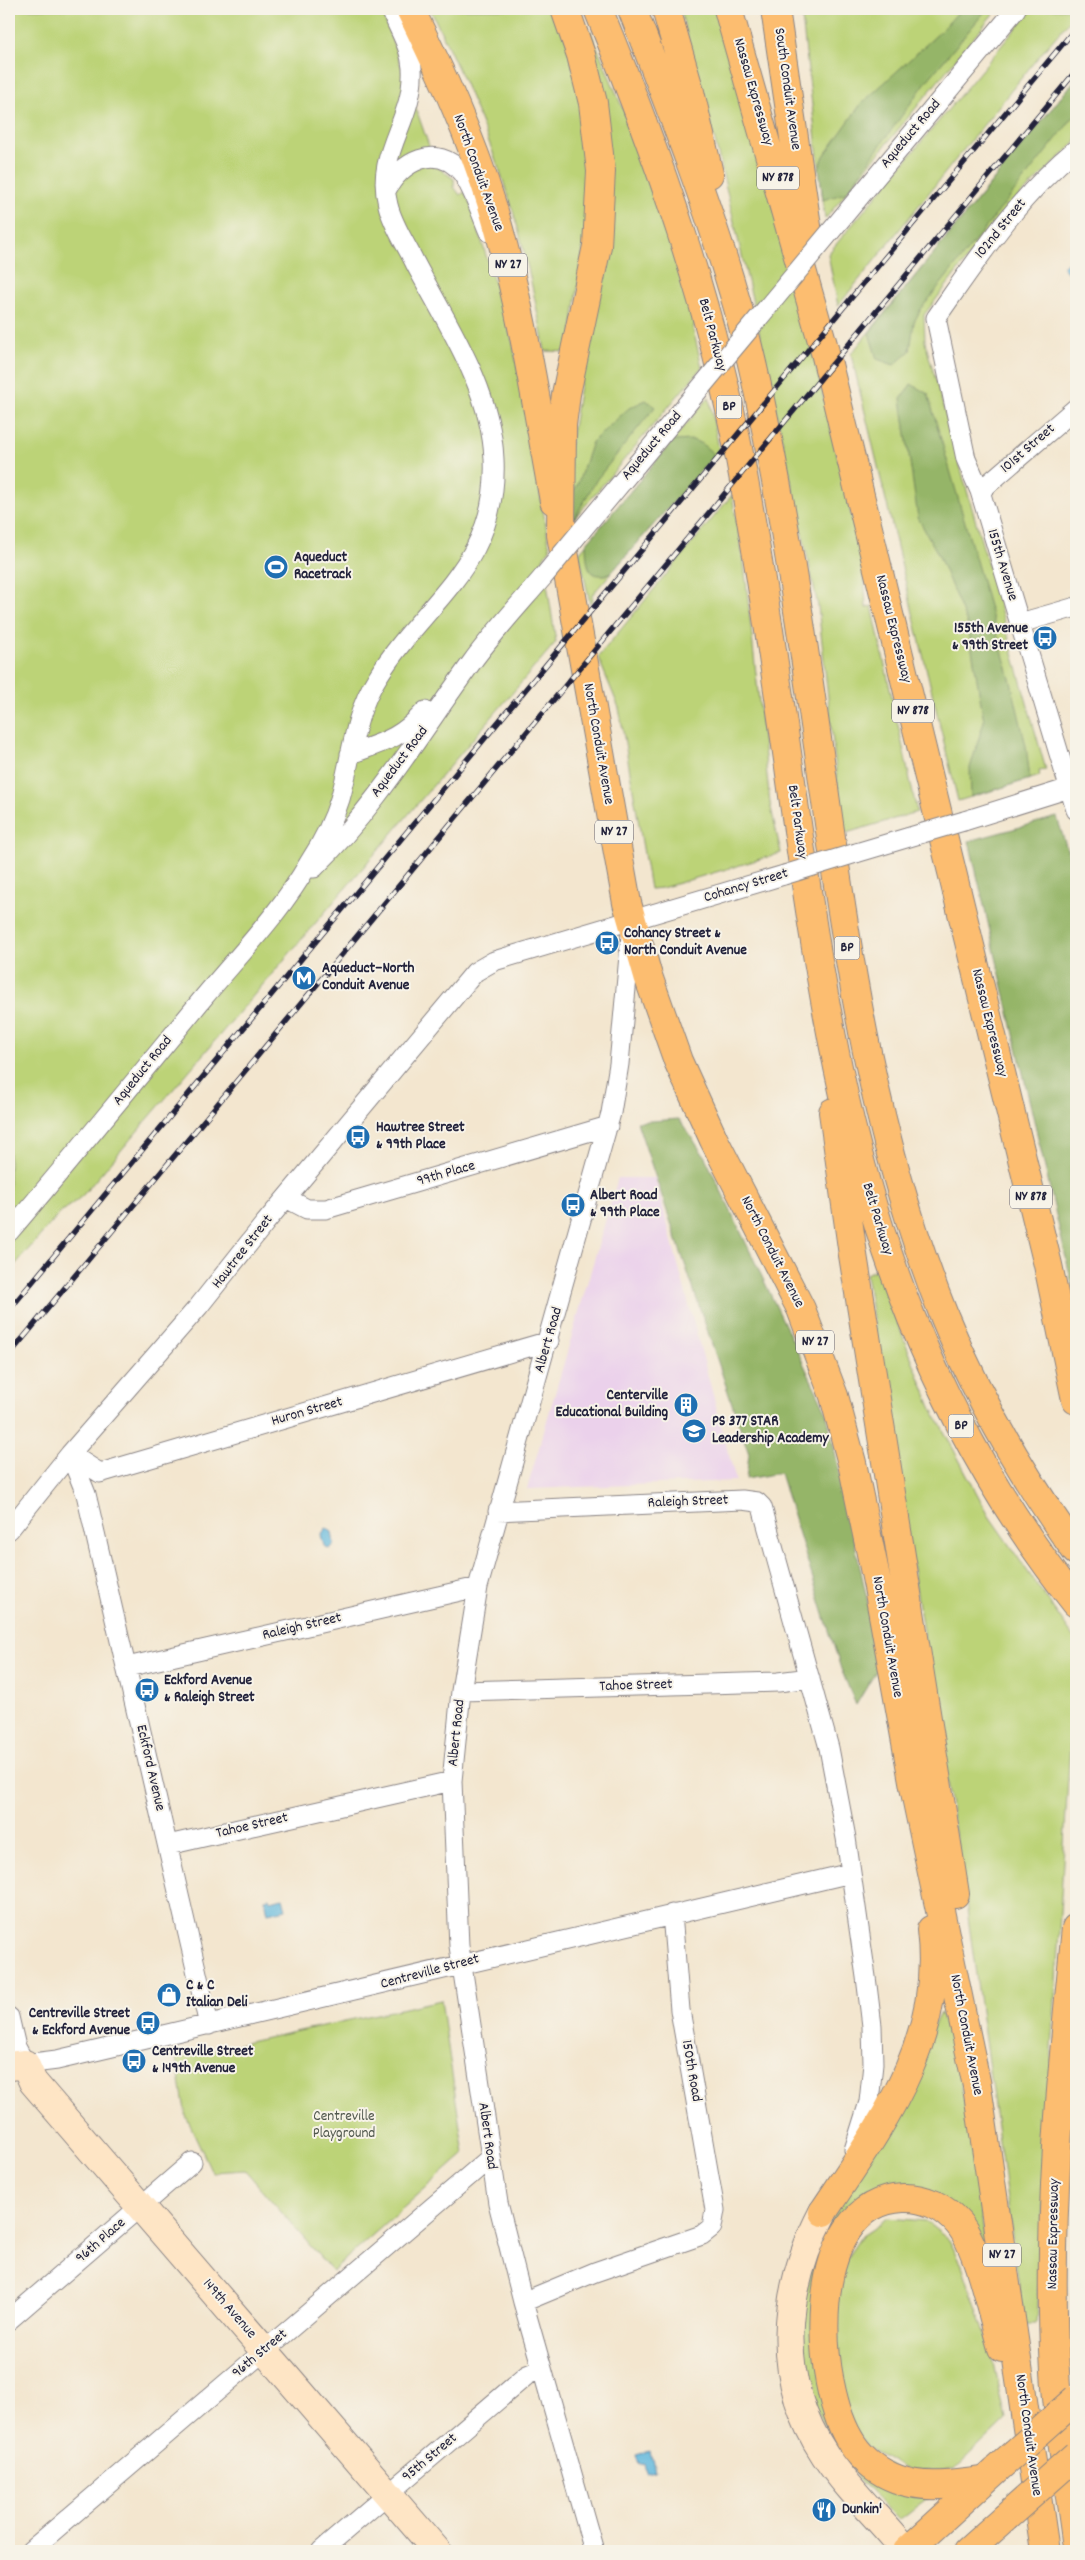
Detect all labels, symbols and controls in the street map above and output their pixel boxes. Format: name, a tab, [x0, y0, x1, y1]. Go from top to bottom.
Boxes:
street label: South Conduit Avenue	[768, 27, 806, 152]
street label: Nassau Expressway	[727, 36, 779, 149]
street label: Aqueduct Road	[875, 95, 947, 173]
street label: North Conduit Avenue	[447, 112, 509, 235]
road number: NY 878	[757, 167, 799, 190]
street label: 102nd Street	[970, 194, 1032, 264]
road number: NY 27	[489, 254, 527, 276]
street label: Belt Parkway	[692, 296, 733, 375]
road number: BP	[716, 396, 742, 418]
street label: Aqueduct Road	[616, 407, 688, 485]
street label: 101st Street	[996, 419, 1061, 479]
street label: 155th Avenue	[981, 526, 1023, 604]
place label: Aqueduct Racetrack	[294, 547, 351, 586]
sports icon: Aqueduct Racetrack	[263, 554, 289, 580]
street label: Nassau Expressway	[869, 573, 917, 686]
place label: 155th Avenue & 99th Street	[952, 618, 1028, 657]
bus stop icon: 155th Avenue & 99th Street	[1032, 625, 1058, 651]
street label: North Conduit Avenue	[577, 682, 620, 807]
road number: NY 878	[892, 699, 934, 722]
street label: Aqueduct Road	[366, 722, 434, 802]
street label: Belt Parkway	[781, 784, 813, 861]
road number: NY 27	[595, 820, 633, 844]
street label: Cohancy Street	[701, 863, 791, 909]
place label: Cohancy Street & North Conduit Avenue	[624, 923, 747, 962]
bus stop icon: Cohancy Street & North Conduit Avenue	[594, 930, 620, 956]
road number: BP	[834, 936, 860, 960]
place label: Aqueduct–North Conduit Avenue	[322, 958, 415, 997]
metro station icon: Aqueduct–North Conduit Avenue	[291, 965, 317, 991]
street label: Nassau Expressway	[965, 967, 1013, 1080]
street label: Aqueduct Road	[108, 1031, 178, 1111]
place label: Hawtree Street & 99th Place	[376, 1117, 465, 1156]
bus stop icon: Hawtree Street & 99th Place	[345, 1124, 371, 1150]
street label: 99th Place	[414, 1155, 478, 1193]
street label: Belt Parkway	[856, 1180, 899, 1259]
place label: Albert Road & 99th Place	[590, 1185, 660, 1224]
road number: NY 878	[1010, 1186, 1052, 1208]
bus stop icon: Albert Road & 99th Place	[560, 1192, 586, 1218]
street label: North Conduit Avenue	[734, 1192, 810, 1312]
street label: Hawtree Street	[207, 1210, 279, 1294]
street label: Albert Road	[529, 1305, 569, 1375]
road number: NY 27	[796, 1330, 834, 1354]
place label: Centerville Educational Building	[556, 1385, 668, 1424]
street label: Huron Street	[269, 1391, 346, 1433]
building icon: Centerville Educational Building	[673, 1392, 699, 1418]
place label: PS 377 STAR Leadership Academy	[712, 1411, 829, 1450]
road number: BP	[948, 1414, 974, 1438]
school or university icon: PS 377 STAR Leadership Academy	[681, 1418, 707, 1444]
street label: Raleigh Street	[647, 1490, 729, 1514]
street label: North Conduit Avenue	[866, 1575, 909, 1700]
street label: Raleigh Street	[260, 1607, 344, 1647]
place label: Eckford Avenue & Raleigh Street	[164, 1670, 255, 1709]
street label: Tahoe Street	[599, 1674, 673, 1698]
bus stop icon: Eckford Avenue & Raleigh Street	[134, 1677, 160, 1703]
street label: Albert Road	[443, 1698, 471, 1768]
street label: Eckford Avenue	[129, 1723, 171, 1814]
street label: Tahoe Street	[214, 1807, 291, 1845]
street label: Centreville Street	[378, 1948, 482, 1996]
street label: North Conduit Avenue	[943, 1973, 989, 2098]
place label: C & C Italian Deli	[186, 1975, 248, 2014]
shop icon: C & C Italian Deli	[156, 1982, 182, 2008]
place label: Centreville Street & Eckford Avenue	[29, 2003, 130, 2042]
bus stop icon: Centreville Street & Eckford Avenue	[135, 2010, 161, 2036]
street label: 150th Road	[675, 2038, 707, 2104]
place label: Centreville Street & 149th Avenue	[152, 2041, 254, 2080]
bus stop icon: Centreville Street & 149th Avenue	[121, 2048, 147, 2074]
street label: Albert Road	[471, 2101, 503, 2171]
park label: Centreville Playground	[313, 2106, 375, 2145]
street label: Nassau Expressway	[1042, 2177, 1066, 2290]
street label: 96th Place	[71, 2213, 131, 2269]
road number: NY 27	[983, 2244, 1021, 2266]
street label: 149th Avenue	[197, 2274, 262, 2344]
street label: 96th Street	[227, 2324, 293, 2384]
street label: North Conduit Avenue	[1009, 2373, 1047, 2498]
street label: 95th Street	[398, 2428, 463, 2488]
restaurant icon: Dunkin'	[811, 2497, 837, 2523]
place label: Dunkin'	[842, 2499, 882, 2521]

